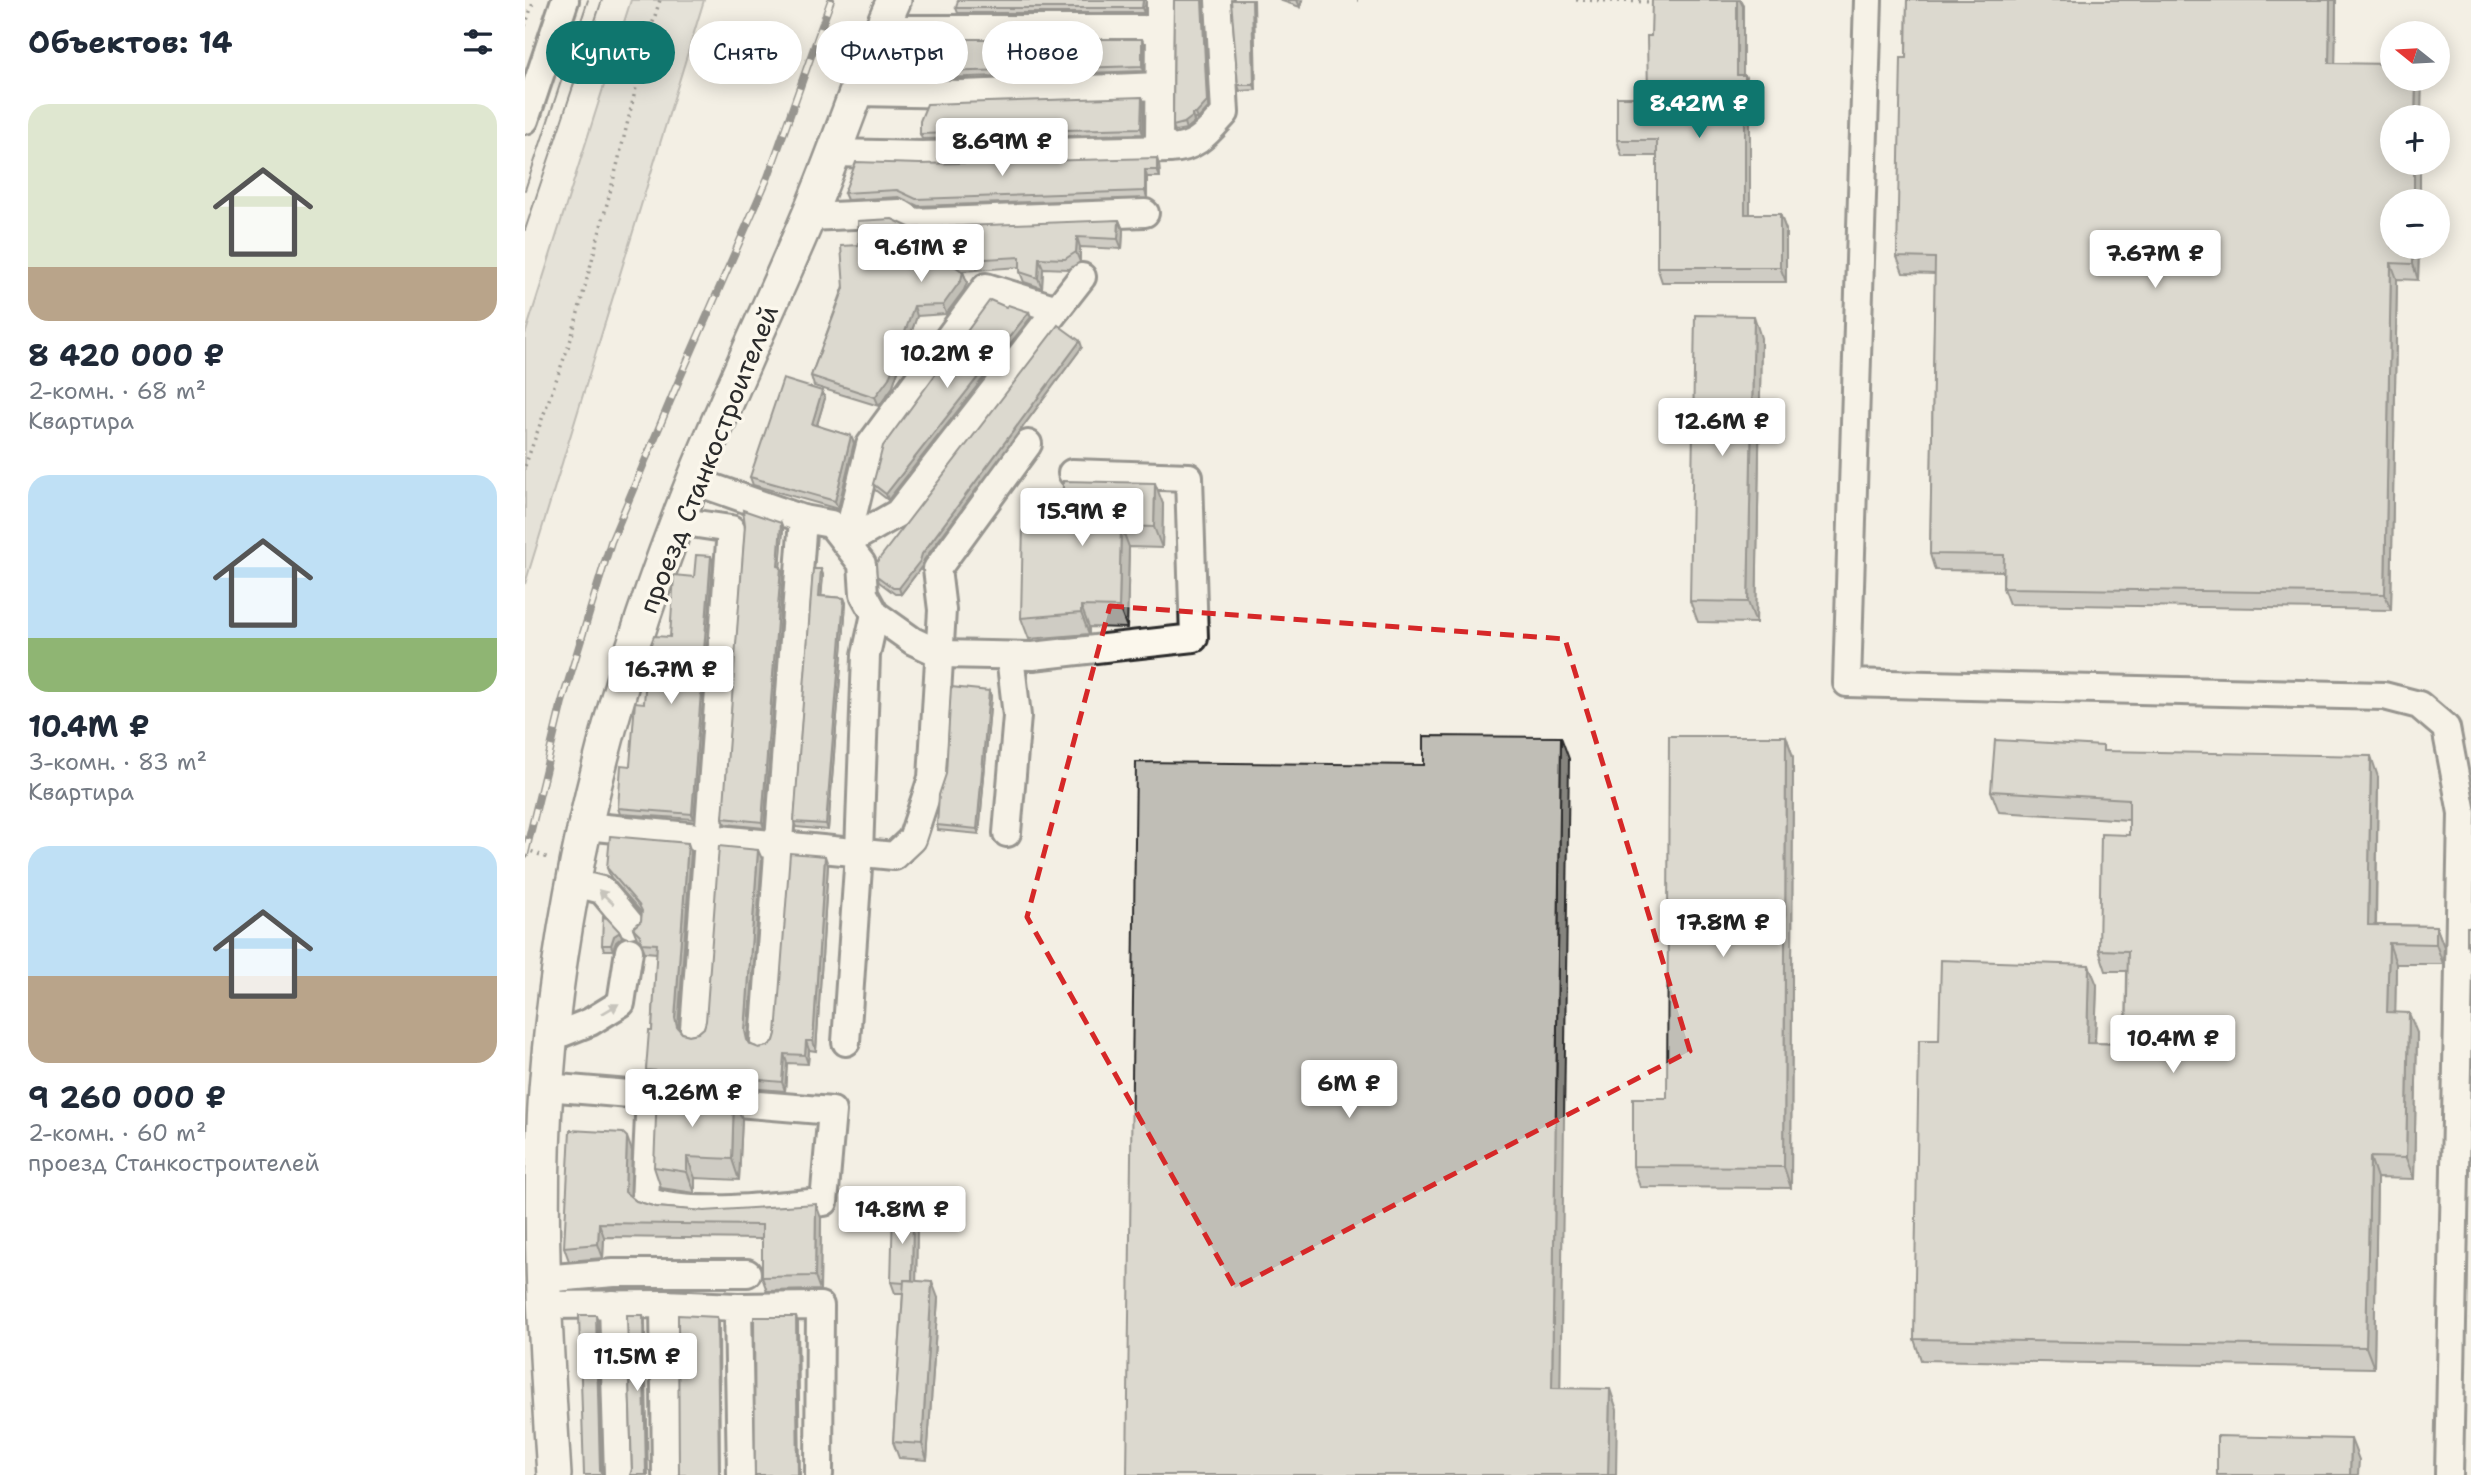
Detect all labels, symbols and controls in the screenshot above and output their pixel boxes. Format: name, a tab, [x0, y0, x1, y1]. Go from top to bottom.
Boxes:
chip: Купить	[546, 21, 675, 84]
chip: Снять	[689, 21, 802, 84]
chip: Фильтры	[816, 21, 968, 84]
chip: Новое	[982, 21, 1103, 84]
north arrow	[2380, 21, 2450, 91]
map controls	[2380, 21, 2450, 259]
text: Объектов: 14	[28, 22, 233, 63]
icon: filters	[459, 23, 497, 61]
pin: 8.42M ₽	[1634, 80, 1764, 140]
text: 8.42M ₽	[1649, 88, 1749, 118]
button: +	[2380, 105, 2450, 175]
pin: 8.69M ₽	[937, 118, 1067, 178]
text: 8.69M ₽	[952, 126, 1052, 156]
icon: home	[200, 149, 326, 275]
button: −	[2380, 189, 2450, 259]
pin: 9.61M ₽	[856, 224, 986, 284]
pin: 7.67M ₽	[2090, 230, 2220, 290]
text: 9.61M ₽	[874, 232, 968, 262]
text: 7.67M ₽	[2106, 238, 2204, 268]
street label: проезд Станкостроителей	[630, 300, 786, 618]
pin: 10.2M ₽	[882, 330, 1012, 390]
text: 8 420 000 ₽	[28, 335, 225, 376]
text: 10.2M ₽	[900, 338, 994, 368]
text: 2-комн. · 68 m²	[28, 376, 206, 406]
pin: 12.6M ₽	[1657, 398, 1787, 458]
text: Квартира	[28, 406, 134, 436]
text: 12.6M ₽	[1674, 406, 1770, 436]
pin: 15.9M ₽	[1017, 489, 1147, 548]
text: 15.9M ₽	[1036, 496, 1128, 526]
icon: home	[200, 520, 326, 646]
pin: 16.7M ₽	[606, 646, 736, 706]
text: 16.7M ₽	[624, 654, 718, 684]
text: 10.4M ₽	[28, 706, 150, 747]
text: 3-комн. · 83 m²	[28, 747, 207, 777]
text: Квартира	[28, 777, 134, 807]
one-way arrow	[598, 889, 615, 905]
icon: home	[200, 891, 326, 1017]
pin: 17.8M ₽	[1658, 900, 1788, 959]
text: 17.8M ₽	[1676, 907, 1770, 937]
one-way arrow	[601, 1003, 620, 1016]
pin: 10.4M ₽	[2108, 1016, 2238, 1075]
text: 10.4M ₽	[2126, 1023, 2220, 1053]
pin: 6M ₽	[1308, 1060, 1390, 1120]
text: 6M ₽	[1317, 1068, 1381, 1098]
pin: 9.26M ₽	[627, 1070, 757, 1129]
text: 9 260 000 ₽	[28, 1077, 226, 1118]
text: 9.26M ₽	[641, 1077, 743, 1107]
text: 2-комн. · 60 m²	[28, 1118, 206, 1148]
text: проезд Станкостроителей	[28, 1148, 320, 1178]
pin: 14.8M ₽	[837, 1186, 967, 1246]
text: 14.8M ₽	[855, 1194, 949, 1224]
pin: 11.5M ₽	[572, 1334, 702, 1393]
text: 11.5M ₽	[593, 1341, 681, 1371]

